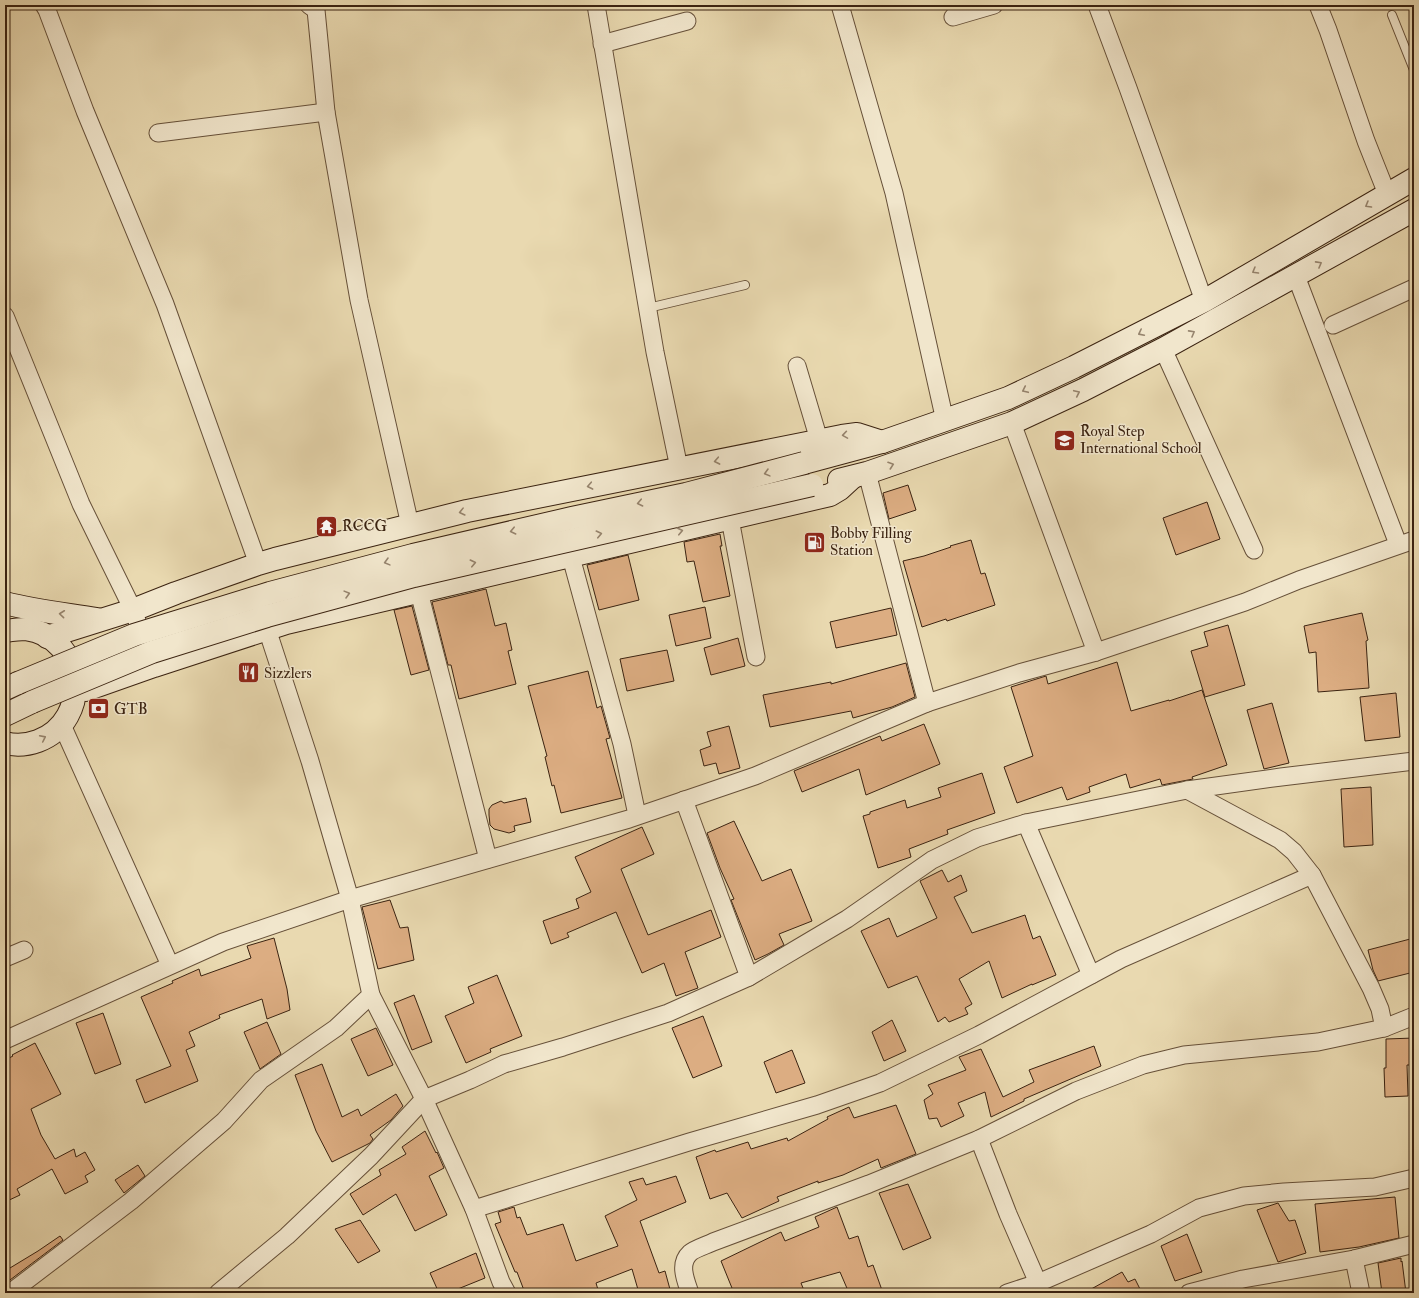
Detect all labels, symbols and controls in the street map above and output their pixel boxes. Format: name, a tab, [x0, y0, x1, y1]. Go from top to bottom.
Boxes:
one-way arrow	[1365, 201, 1372, 208]
one-way arrow	[1315, 261, 1322, 268]
one-way arrow	[1252, 266, 1260, 273]
one-way arrow	[1138, 328, 1146, 336]
one-way arrow	[1188, 330, 1196, 338]
one-way arrow	[1021, 385, 1029, 393]
one-way arrow	[1073, 390, 1080, 398]
place label: Royal Step International School	[1080, 422, 1202, 458]
school or university icon: Royal Step International School	[1052, 427, 1078, 453]
one-way arrow	[842, 430, 848, 439]
one-way arrow	[714, 456, 720, 464]
one-way arrow	[887, 461, 894, 470]
one-way arrow	[763, 468, 770, 477]
one-way arrow	[587, 482, 593, 490]
one-way arrow	[637, 499, 643, 507]
one-way arrow	[459, 508, 466, 516]
temple icon: RCCG	[314, 513, 340, 539]
place label: RCCG	[342, 517, 387, 536]
place label: Bobby Filling Station	[830, 524, 912, 560]
one-way arrow	[510, 526, 516, 534]
one-way arrow	[676, 527, 683, 536]
fuel station icon: Bobby Filling Station	[802, 529, 828, 555]
one-way arrow	[596, 530, 603, 538]
one-way arrow	[384, 557, 390, 565]
one-way arrow	[470, 559, 476, 567]
one-way arrow	[343, 590, 350, 599]
one-way arrow	[59, 610, 65, 619]
restaurant icon: Sizzlers	[236, 660, 262, 686]
place label: Sizzlers	[264, 664, 312, 683]
bank icon: GTB	[86, 696, 112, 722]
place label: GTB	[114, 700, 148, 719]
one-way arrow	[38, 736, 46, 743]

